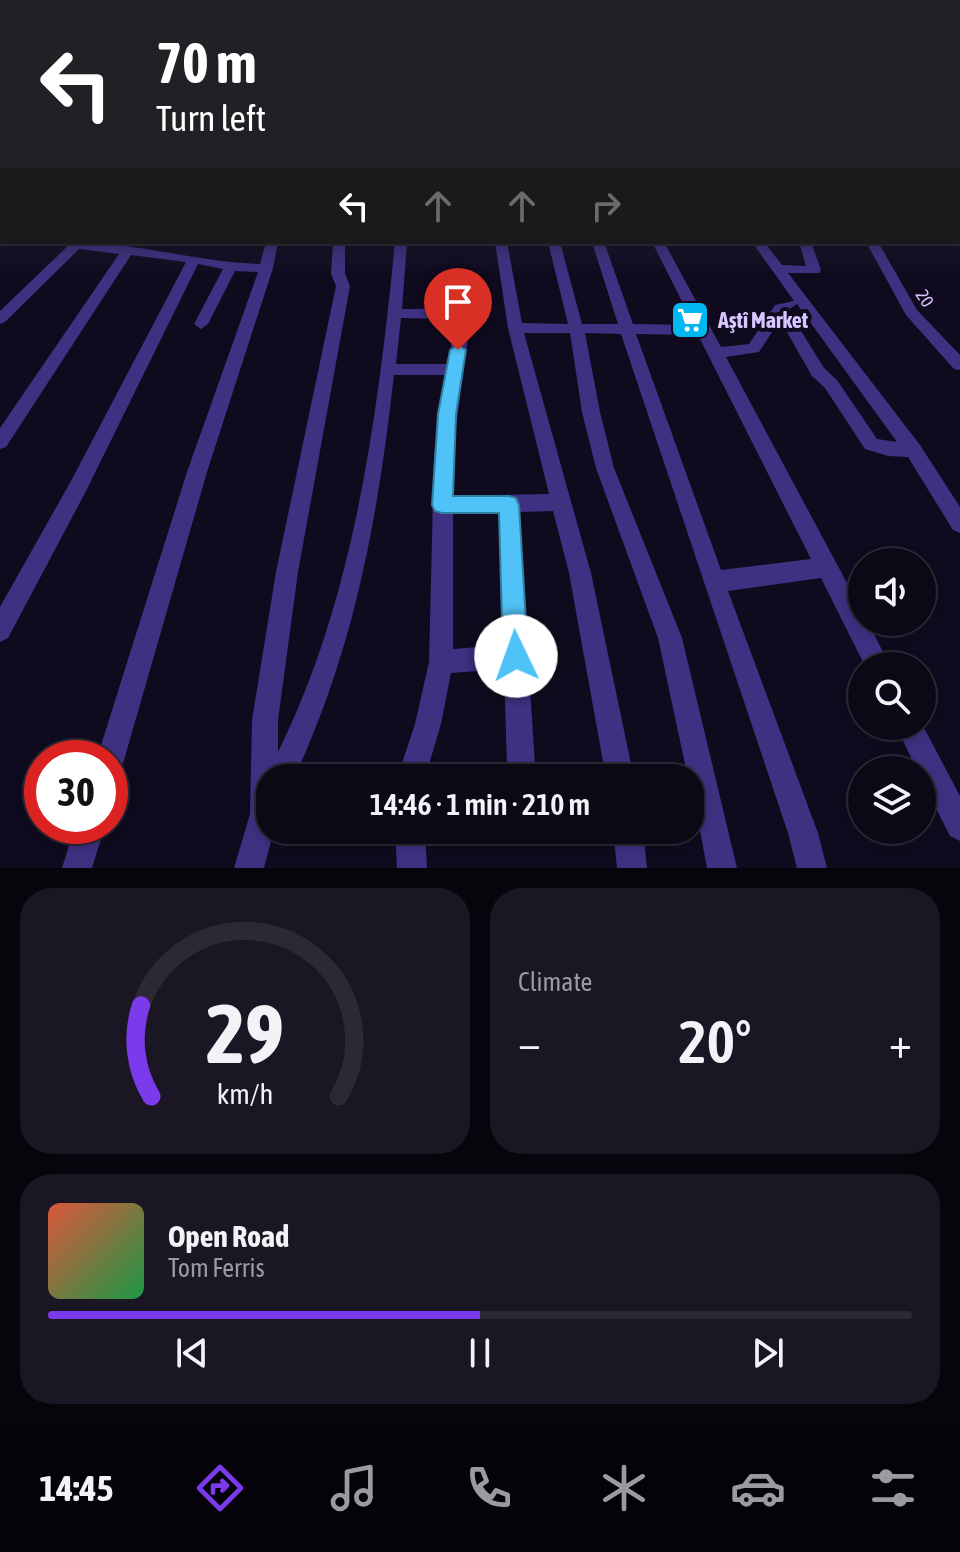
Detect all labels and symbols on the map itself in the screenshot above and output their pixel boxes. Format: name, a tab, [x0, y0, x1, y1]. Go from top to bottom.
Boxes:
pin	[424, 268, 492, 350]
street label: 20	[912, 285, 938, 311]
supermarket icon: Aştî Market	[669, 299, 711, 341]
place label: Aştî Market	[717, 307, 809, 333]
position arrow	[474, 614, 558, 698]
speed limit sign: 30	[24, 740, 128, 844]

